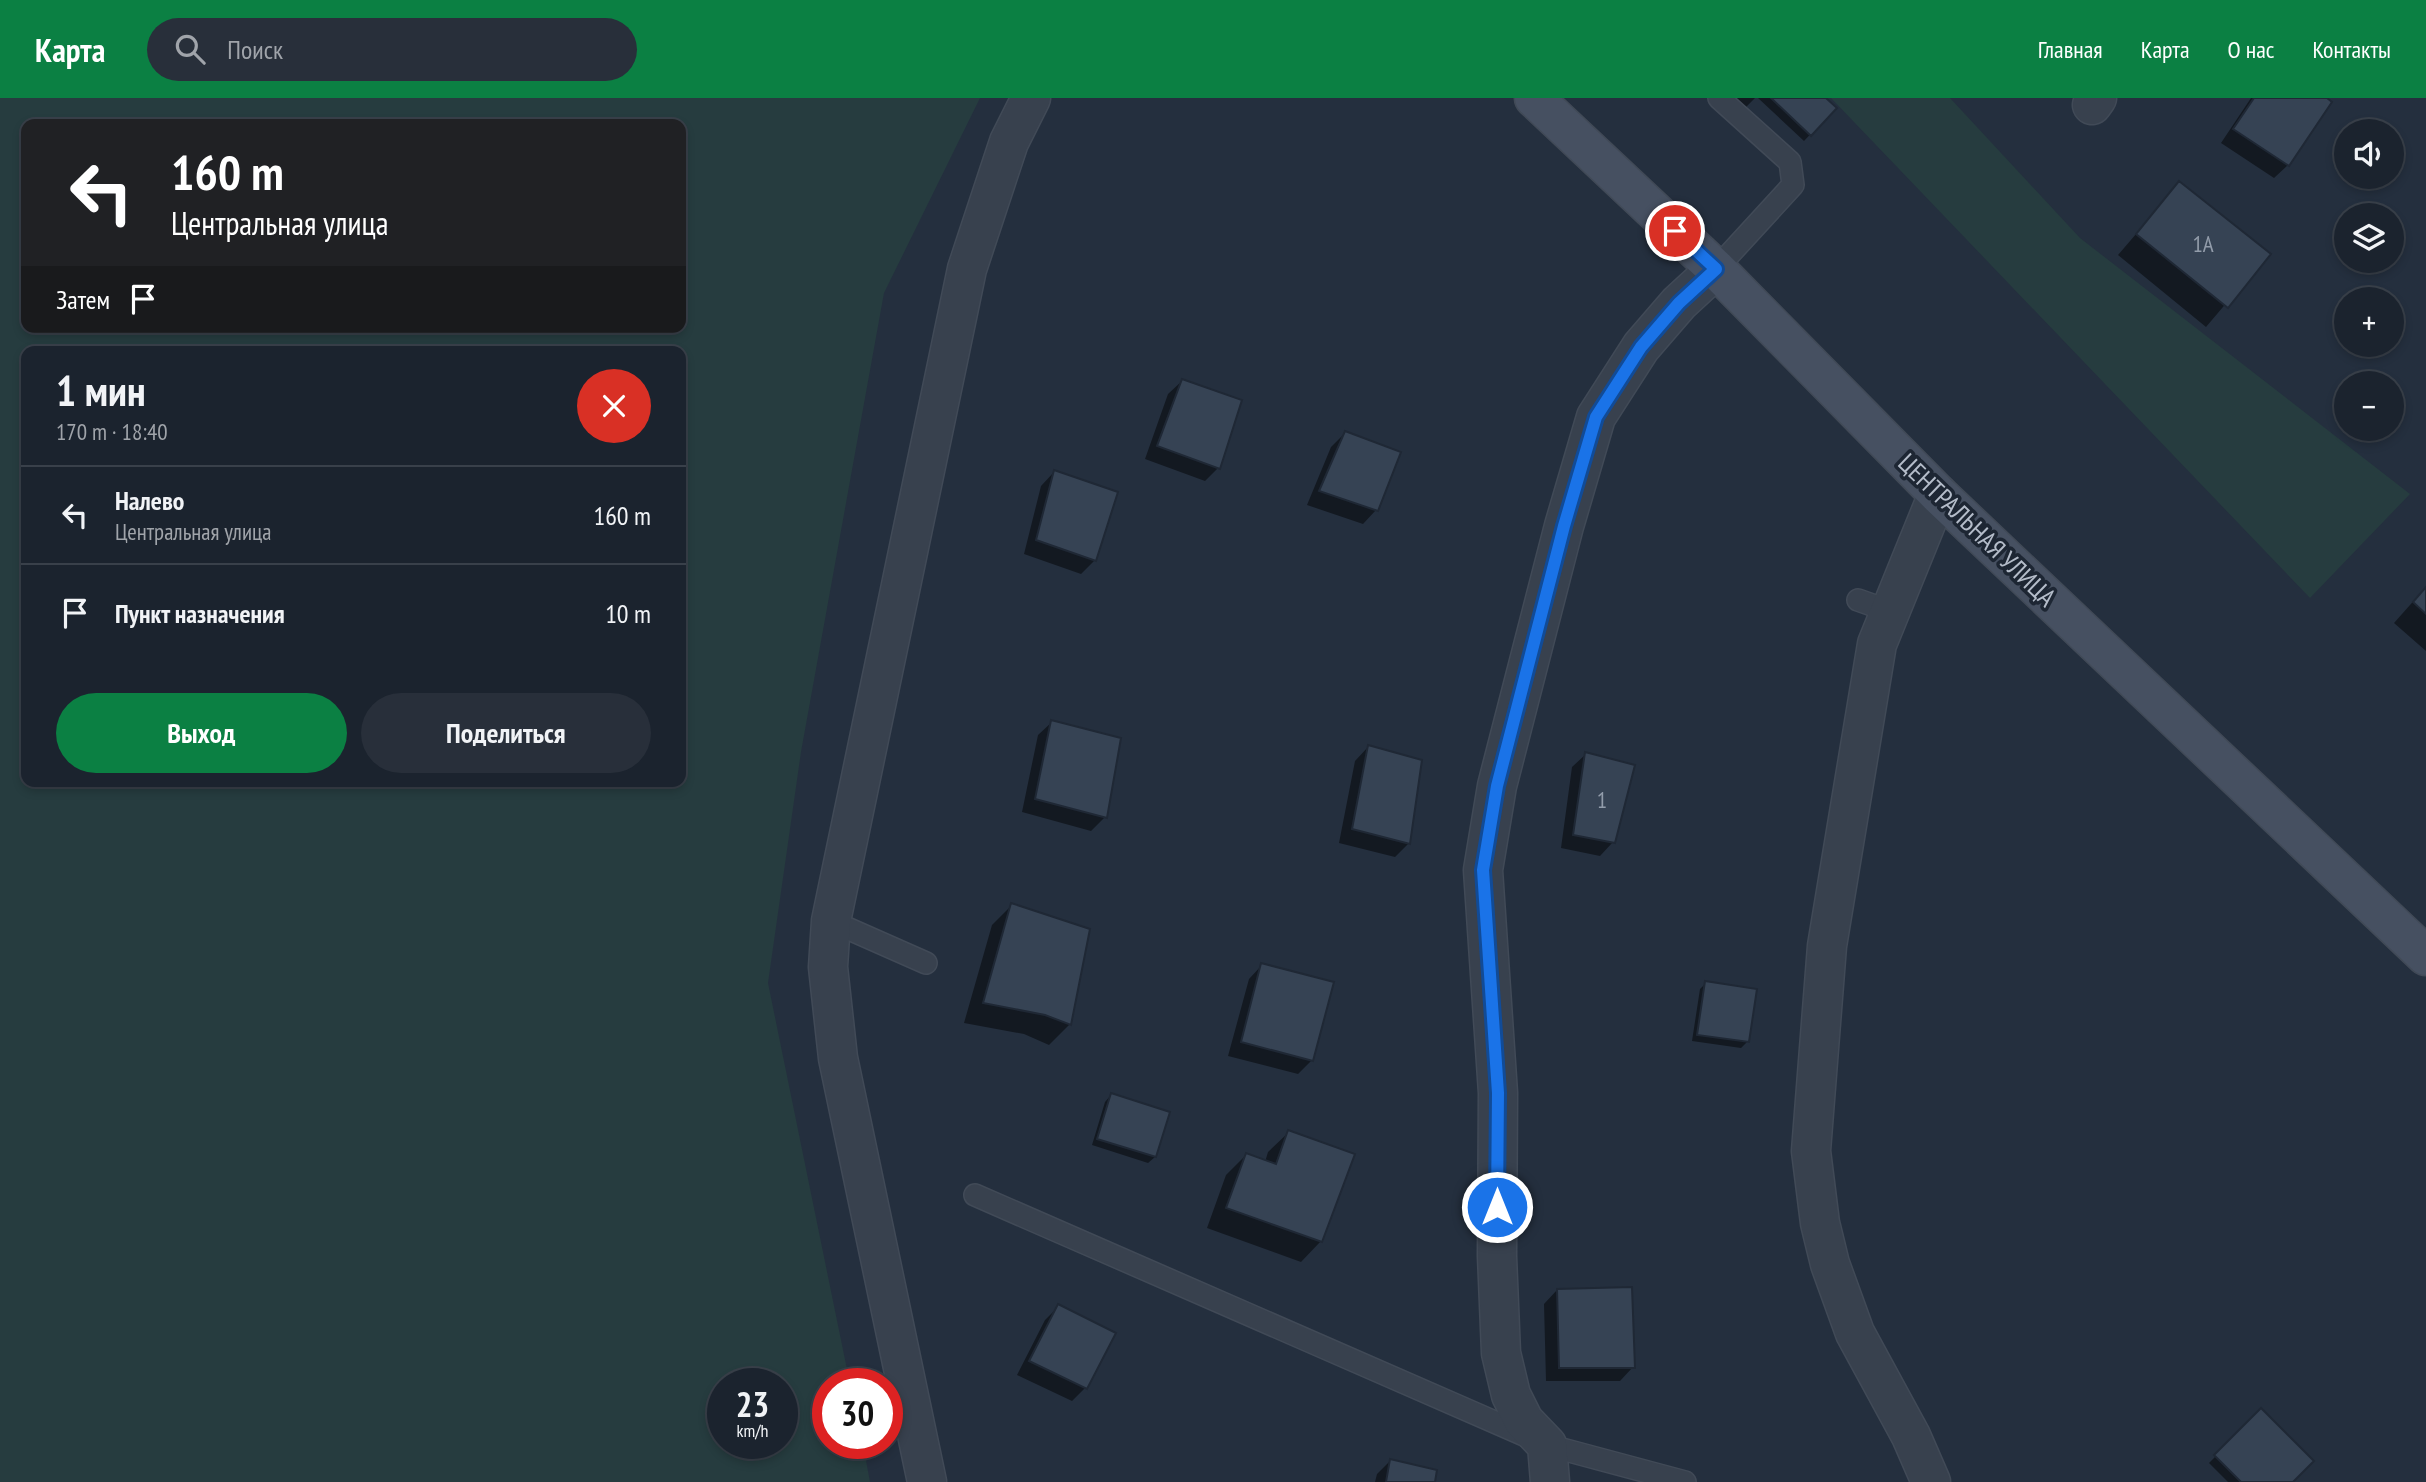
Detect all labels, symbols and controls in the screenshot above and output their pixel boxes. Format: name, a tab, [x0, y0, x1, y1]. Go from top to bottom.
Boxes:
search box	[147, 18, 637, 81]
text: Карта	[35, 28, 105, 71]
icon: search	[171, 30, 209, 68]
text: Поиск	[227, 33, 283, 66]
text: Главная	[2038, 34, 2103, 65]
text: Карта	[2141, 34, 2190, 65]
text: О нас	[2228, 34, 2274, 65]
text: Контакты	[2312, 34, 2391, 65]
map controls	[2334, 119, 2404, 441]
button: sound	[2334, 119, 2404, 189]
text: 160 m	[171, 140, 284, 204]
icon: left	[56, 147, 147, 238]
pin	[1645, 201, 1705, 261]
text: Центральная улица	[171, 202, 389, 244]
button: layers	[2334, 203, 2404, 273]
icon: arrive	[1656, 212, 1694, 250]
house number: 1А	[2192, 229, 2214, 258]
icon: arrive	[124, 280, 162, 318]
text: Затем	[56, 283, 110, 316]
button: +	[2334, 287, 2404, 357]
text: 1 мин	[56, 363, 146, 418]
button: close	[577, 369, 651, 443]
button: −	[2334, 371, 2404, 441]
text: 170 m · 18:40	[56, 417, 168, 446]
street label: ЦЕНТРАЛЬНАЯ УЛИЦА	[1892, 446, 2064, 614]
text: Налево	[115, 484, 184, 517]
icon: left	[56, 496, 94, 534]
text: 160 m	[593, 499, 651, 532]
text: Центральная улица	[115, 517, 271, 546]
icon: arrive	[56, 594, 94, 632]
text: Пункт назначения	[115, 597, 285, 630]
text: 10 m	[605, 597, 651, 630]
button: Выход	[56, 693, 347, 773]
button: Поделиться	[361, 693, 651, 773]
house number: 1	[1597, 785, 1607, 814]
position arrow	[1460, 1170, 1534, 1244]
speed limit sign: 30	[812, 1368, 903, 1459]
text: 23	[736, 1381, 769, 1427]
text: km/h	[737, 1419, 768, 1442]

